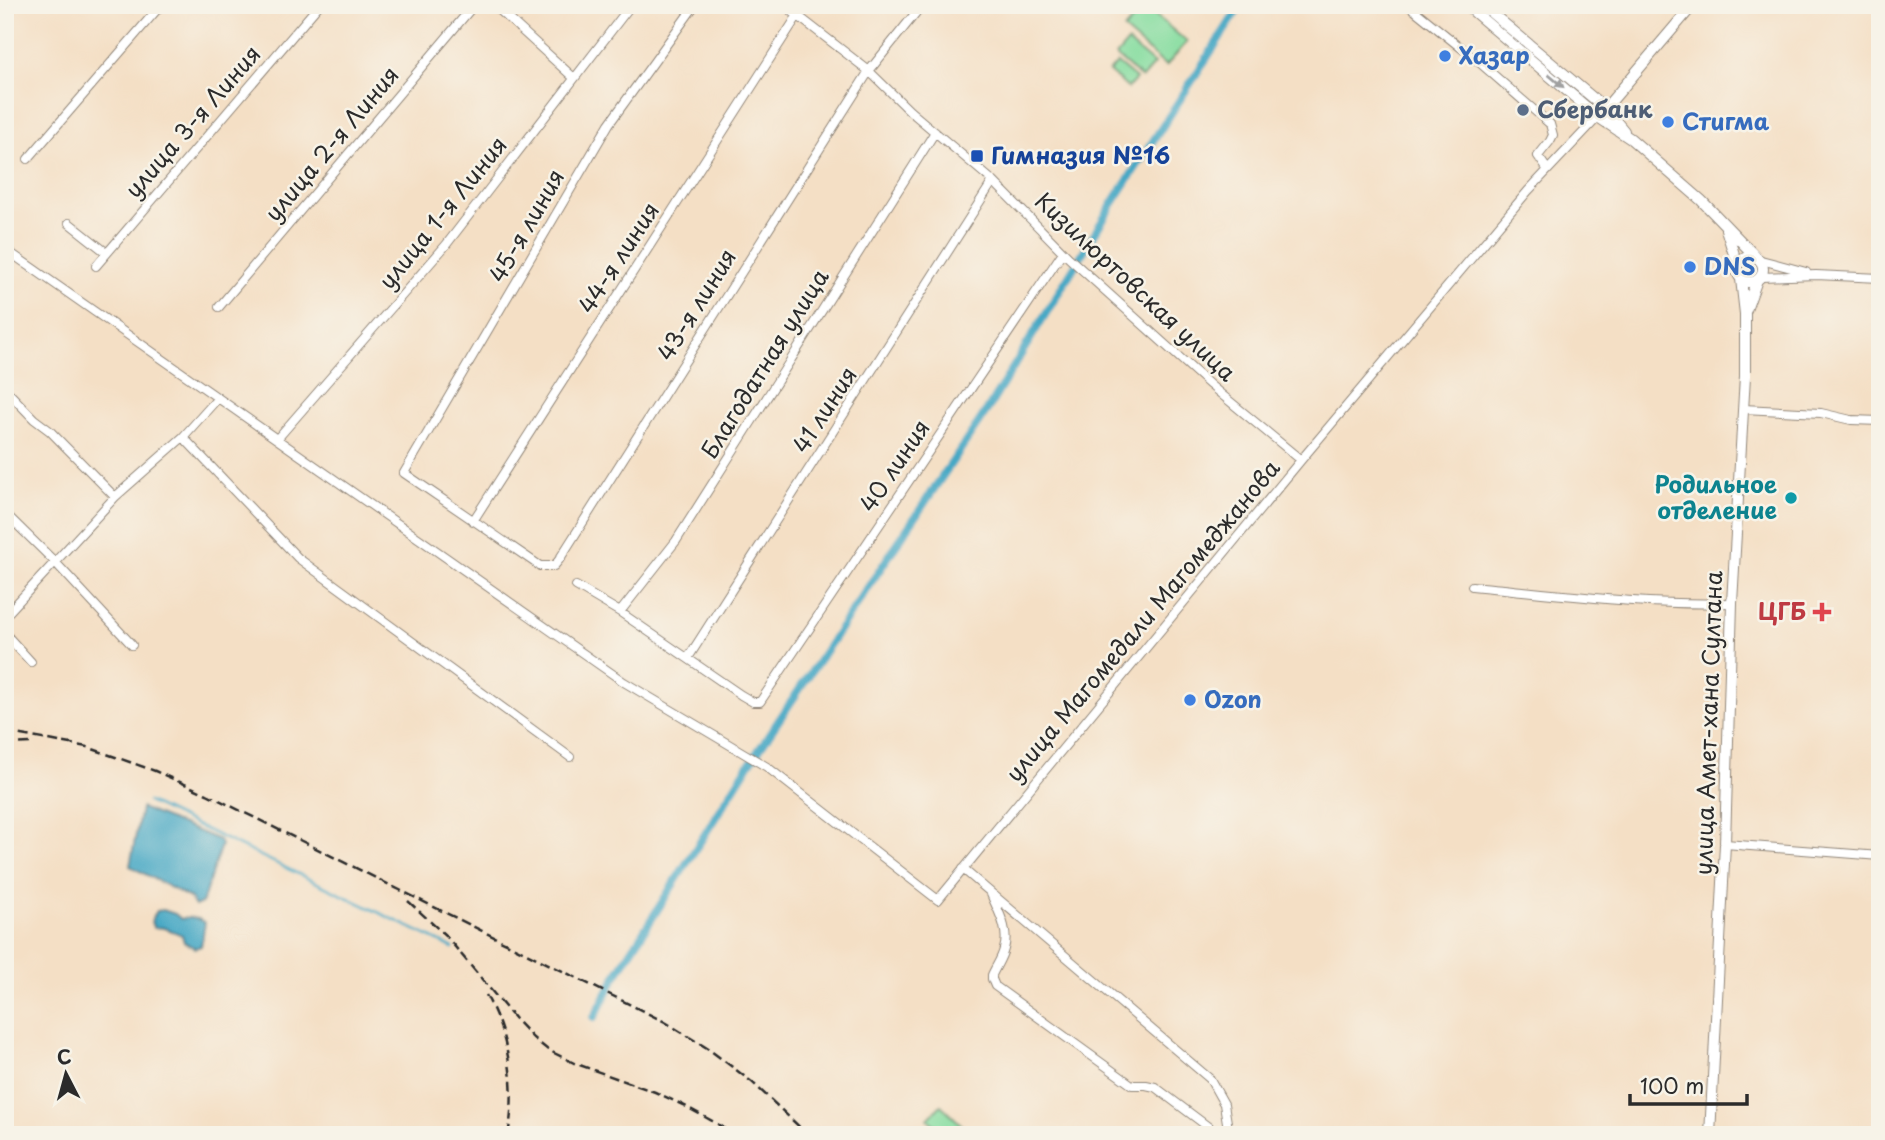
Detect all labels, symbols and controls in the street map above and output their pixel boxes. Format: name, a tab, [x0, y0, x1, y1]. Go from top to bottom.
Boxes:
street label: улица 3-я Линия	[116, 37, 268, 205]
place label: Хазар	[1459, 37, 1530, 72]
marker: Хазар	[1437, 48, 1453, 64]
street label: улица 2-я Линия	[255, 58, 406, 228]
one-way arrow	[1547, 73, 1564, 88]
place label: Сбербанк	[1537, 91, 1653, 126]
marker: Сбербанк	[1515, 102, 1531, 118]
place label: Стигма	[1682, 103, 1770, 138]
marker: Стигма	[1660, 114, 1676, 130]
street label: улица 1-я Линия	[369, 128, 514, 296]
place label: Гимназия №16	[991, 137, 1170, 172]
marker: Гимназия №16	[969, 148, 985, 164]
street label: 45-я линия	[479, 162, 572, 288]
street label: Кизилюртовская улица	[1028, 183, 1245, 389]
street label: 44-я линия	[569, 194, 667, 320]
street label: 43-я линия	[647, 241, 744, 367]
place label: DNS	[1704, 248, 1756, 283]
marker: DNS	[1682, 259, 1698, 275]
street label: Благодатная улица	[691, 261, 837, 465]
street label: 41 линия	[783, 359, 865, 459]
street label: 40 линия	[850, 412, 938, 519]
street label: улица Магомедали Магомеджановa	[996, 451, 1288, 789]
place label: Родильное отделение	[1654, 466, 1778, 527]
marker: Родильное отделение	[1783, 490, 1799, 506]
street label: улица Амет-хана Султана	[1685, 570, 1730, 876]
place label: ЦГБ	[1758, 593, 1806, 628]
marker: ЦГБ	[1812, 602, 1832, 622]
place label: Ozon	[1204, 681, 1262, 716]
marker: Ozon	[1182, 692, 1198, 708]
north arrow	[32, 1038, 102, 1108]
text: С	[56, 1041, 73, 1071]
scale bar	[1630, 1063, 1747, 1107]
text: 100 m	[1640, 1069, 1704, 1101]

